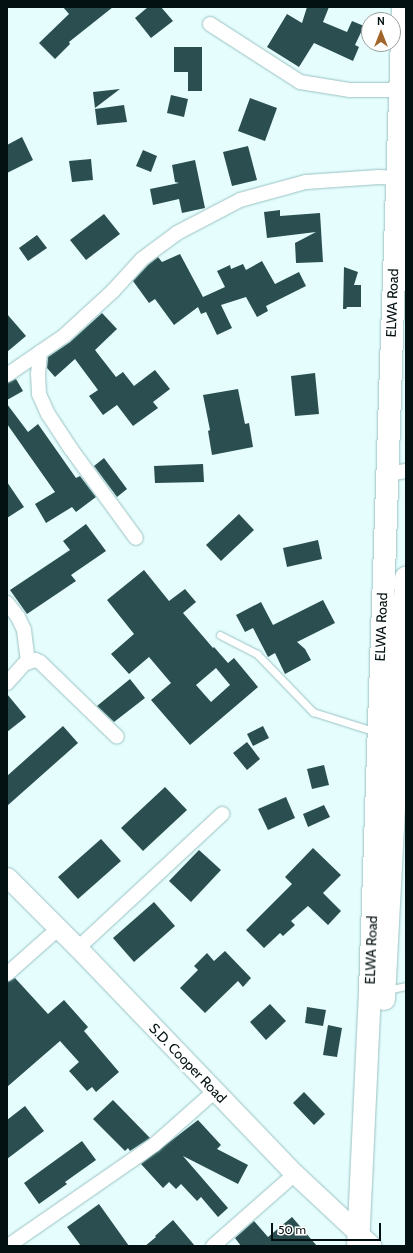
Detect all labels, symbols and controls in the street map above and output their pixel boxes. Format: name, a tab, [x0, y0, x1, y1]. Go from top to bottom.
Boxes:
north arrow	[361, 12, 401, 52]
text: N	[377, 14, 385, 28]
street label: ELWA Road	[382, 268, 402, 338]
street label: ELWA Road	[371, 592, 391, 662]
street label: ELWA Road	[361, 915, 381, 985]
street label: S.D. Cooper Road	[146, 1020, 230, 1106]
scale bar	[273, 1215, 383, 1241]
text: 50 m	[278, 1222, 306, 1237]

